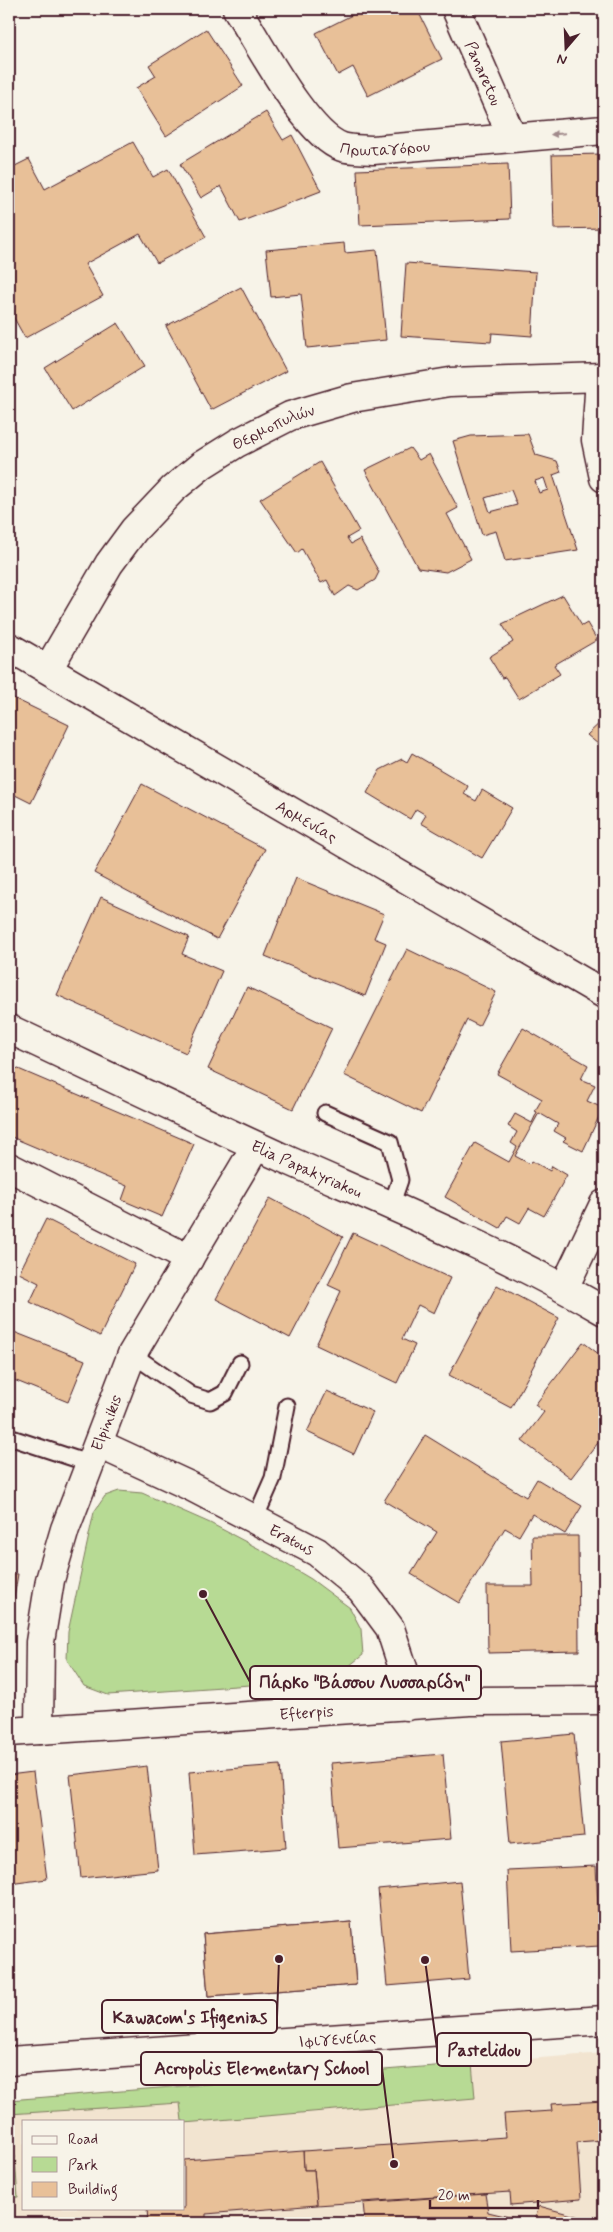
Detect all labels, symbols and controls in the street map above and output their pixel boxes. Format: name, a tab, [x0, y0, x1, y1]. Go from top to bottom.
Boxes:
north arrow	[540, 22, 590, 72]
street label: Panaretou	[459, 38, 506, 109]
text: N	[555, 49, 569, 69]
one-way arrow	[550, 131, 566, 139]
street label: Πρωταγόρου	[338, 136, 431, 162]
street label: Θερμοπυλών	[229, 400, 317, 456]
street label: Αρμενίας	[272, 796, 341, 848]
street label: Elia Papakyriakou	[248, 1136, 365, 1204]
street label: Elpinikis	[87, 1392, 127, 1454]
street label: Eratous	[265, 1520, 317, 1561]
callout: Πάρκο "Βάσσου Λυσσαρίδη"	[250, 1666, 481, 1699]
text: Πάρκο "Βάσσου Λυσσαρίδη"	[259, 1671, 471, 1695]
street label: Efterpis	[279, 1701, 334, 1726]
callout: Kawacom's Ifigenias	[102, 2000, 277, 2033]
text: Kawacom's Ifigenias	[113, 2006, 267, 2030]
street label: Ιφιγενείας	[298, 2027, 377, 2053]
callout: Pastelidou	[437, 2033, 531, 2066]
text: Pastelidou	[447, 2039, 521, 2063]
callout: Acropolis Elementary School	[141, 2052, 382, 2085]
text: Acropolis Elementary School	[154, 2057, 370, 2081]
legend	[22, 2120, 185, 2210]
text: Road	[68, 2130, 98, 2150]
text: Park	[68, 2156, 98, 2176]
scale bar	[430, 2177, 538, 2209]
text: Building	[68, 2180, 118, 2201]
text: 20 m	[438, 2186, 470, 2206]

